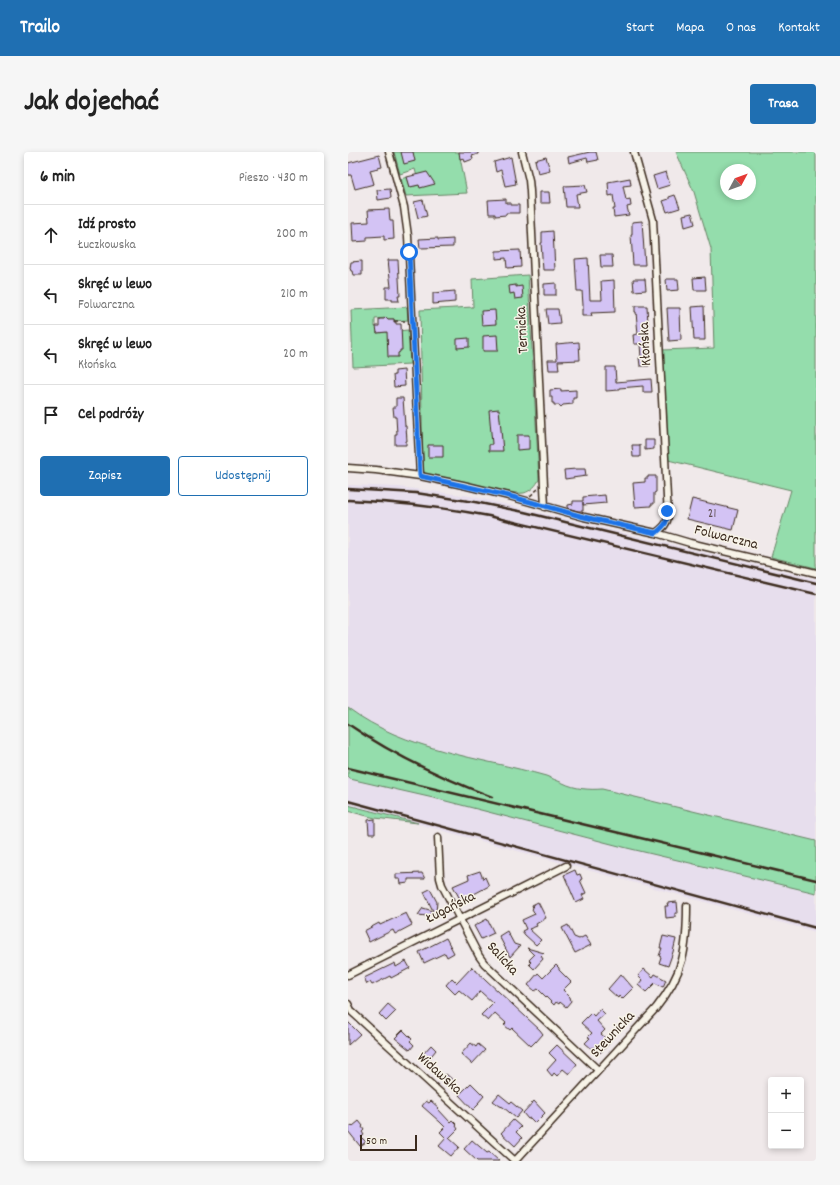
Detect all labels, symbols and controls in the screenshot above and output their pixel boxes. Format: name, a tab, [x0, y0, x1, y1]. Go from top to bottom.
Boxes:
text: Trailo	[20, 15, 60, 42]
text: Start	[626, 18, 654, 38]
text: Mapa	[676, 18, 704, 38]
text: O nas	[726, 18, 756, 38]
text: Kontakt	[778, 18, 820, 38]
text: Jak dojechać	[24, 84, 159, 124]
button: Trasa	[750, 84, 816, 124]
north arrow	[720, 164, 756, 200]
text: 6 min	[40, 166, 75, 190]
text: Pieszo · 430 m	[239, 169, 308, 188]
text: Idź prosto	[78, 214, 136, 236]
icon: ahead	[40, 224, 62, 246]
text: 200 m	[276, 225, 308, 244]
text: Łuczkowska	[78, 236, 136, 255]
route start	[400, 243, 418, 261]
text: Skręć w lewo	[78, 274, 152, 296]
icon: left	[40, 284, 62, 306]
text: 210 m	[280, 285, 308, 304]
text: Folwarczna	[78, 296, 134, 315]
street label: Ternicka	[511, 305, 535, 354]
street label: Kłońska	[634, 321, 658, 366]
text: Skręć w lewo	[78, 334, 152, 356]
icon: left	[40, 344, 62, 366]
text: 20 m	[283, 345, 308, 364]
text: Kłońska	[78, 356, 116, 375]
icon: arrive	[40, 404, 62, 426]
text: Cel podróży	[78, 404, 144, 426]
button: Zapisz	[40, 456, 170, 496]
button: Udostępnij	[178, 456, 308, 496]
route end	[658, 502, 676, 520]
house number: 21	[708, 505, 716, 524]
street label: Folwarczna	[692, 519, 761, 557]
street label: Ługańska	[422, 886, 480, 930]
street label: Salicka	[481, 937, 524, 982]
street label: Stewnicka	[585, 1006, 641, 1063]
street label: Widawska	[411, 1048, 467, 1101]
map controls	[768, 1077, 804, 1149]
button: +	[768, 1077, 804, 1113]
button: −	[768, 1113, 804, 1149]
scale bar	[360, 1133, 417, 1152]
text: 50 m	[366, 1134, 387, 1150]

